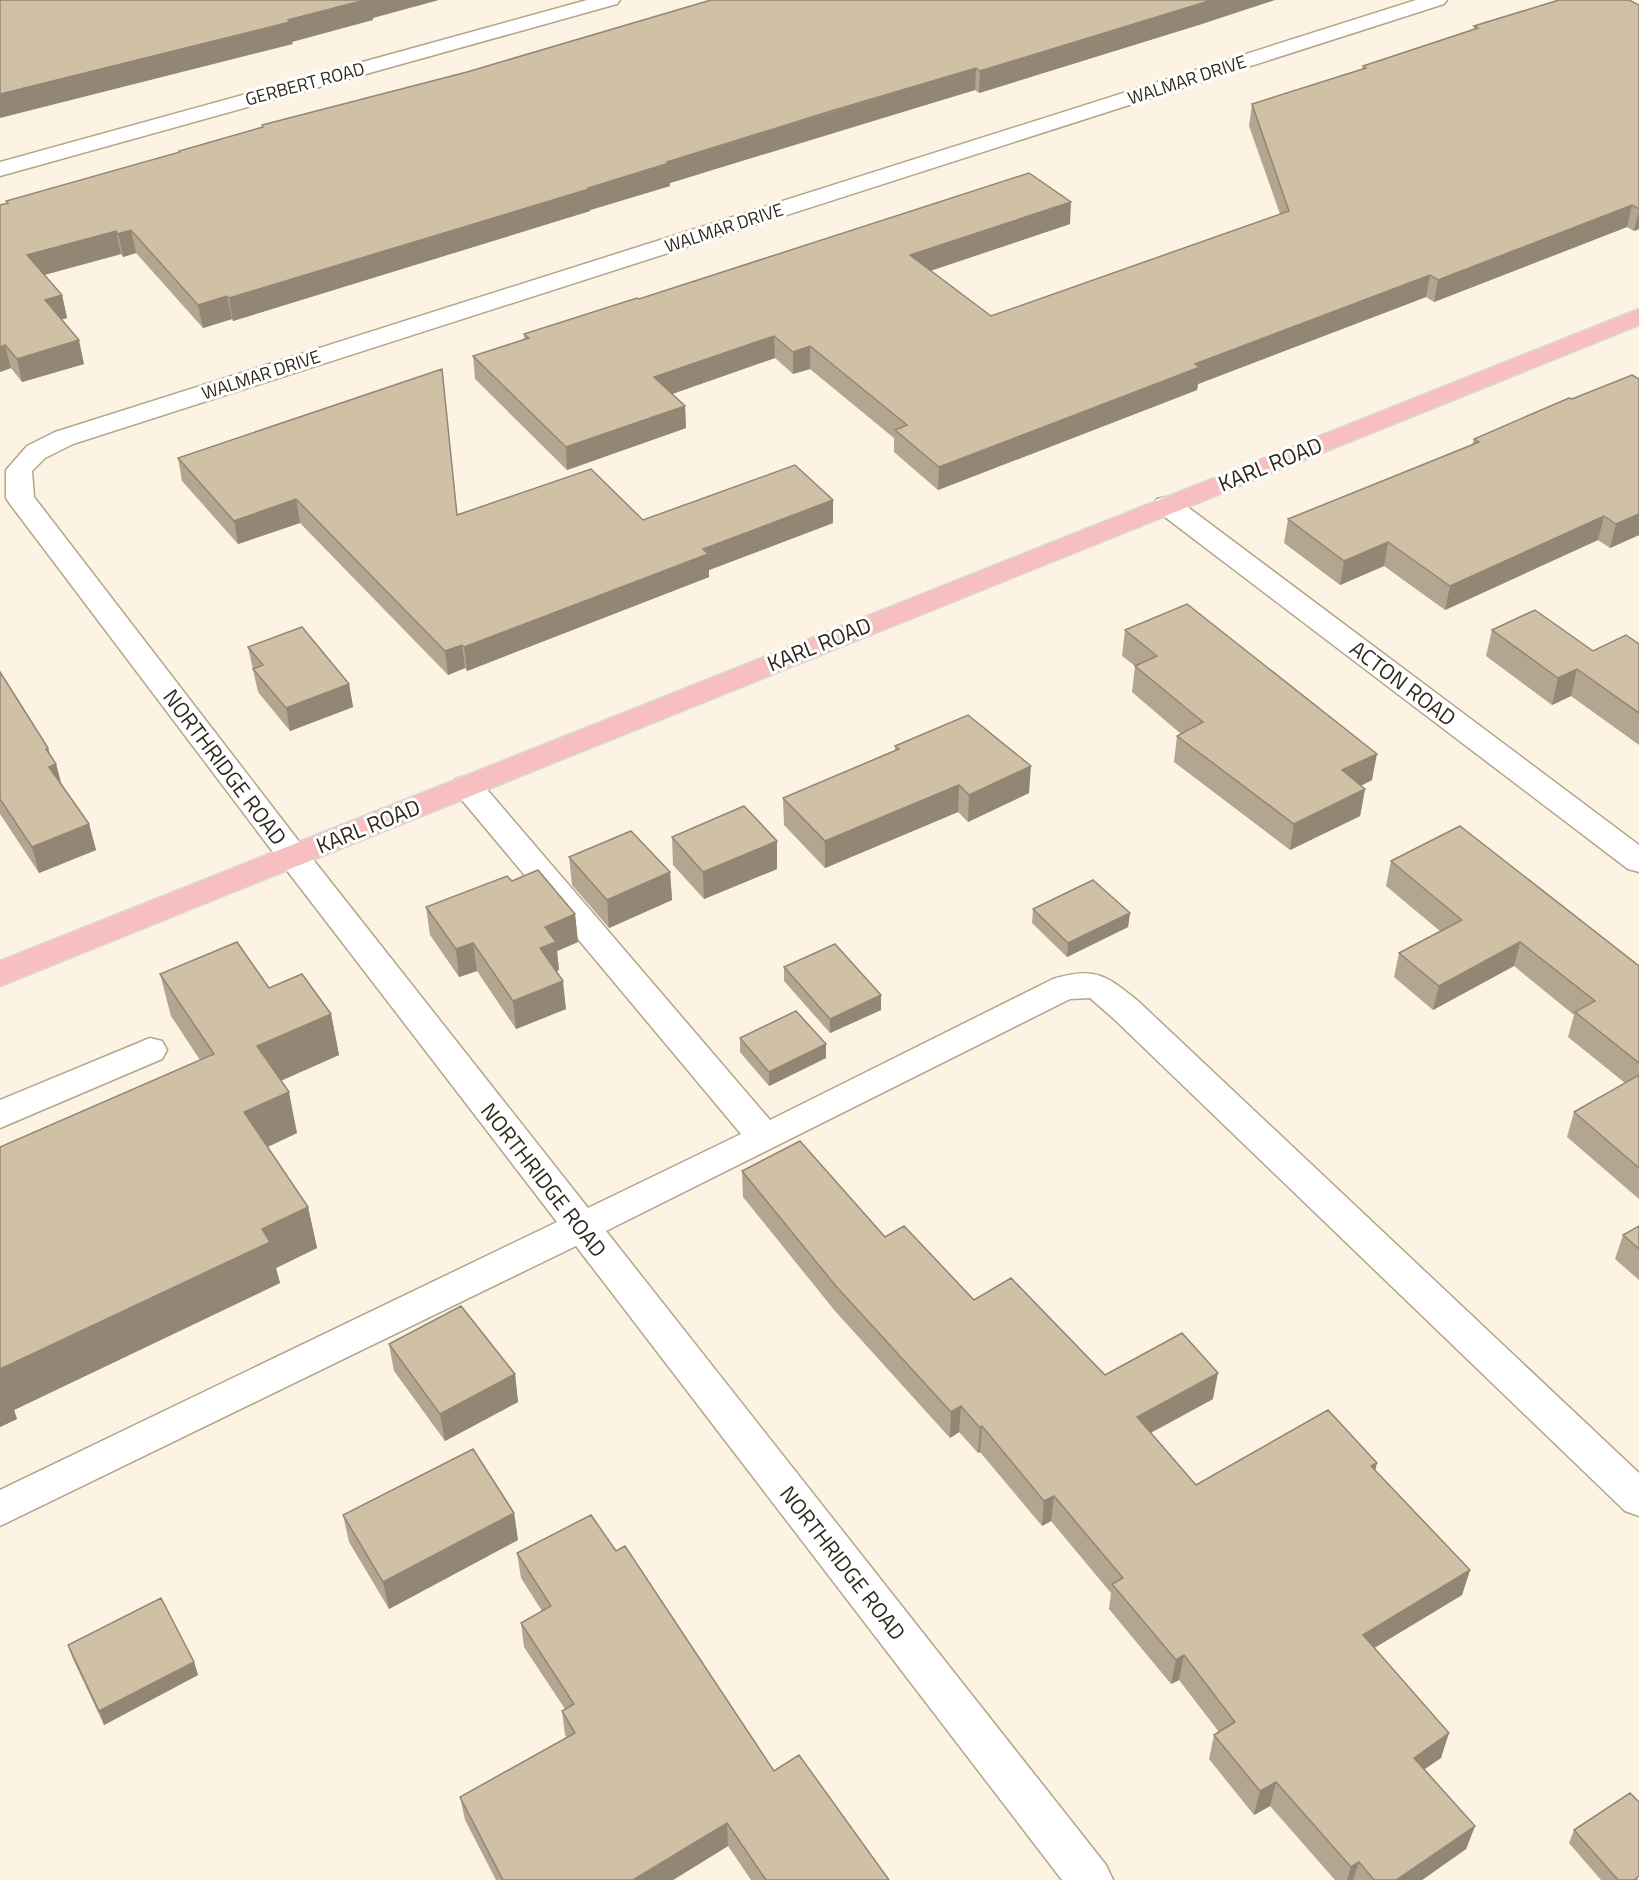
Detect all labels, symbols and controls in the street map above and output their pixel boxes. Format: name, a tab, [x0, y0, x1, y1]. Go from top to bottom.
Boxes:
street label: WALMAR DRIVE	[1124, 48, 1250, 111]
street label: GERBERT ROAD	[242, 55, 368, 112]
street label: WALMAR DRIVE	[661, 196, 787, 259]
street label: WALMAR DRIVE	[198, 343, 324, 406]
street label: KARL ROAD	[1213, 428, 1327, 500]
street label: KARL ROAD	[762, 608, 876, 680]
street label: ACTON ROAD	[1343, 632, 1463, 734]
street label: NORTHRIDGE ROAD	[155, 682, 295, 852]
street label: KARL ROAD	[311, 790, 425, 862]
street label: NORTHRIDGE ROAD	[473, 1095, 615, 1265]
street label: NORTHRIDGE ROAD	[772, 1478, 914, 1648]

